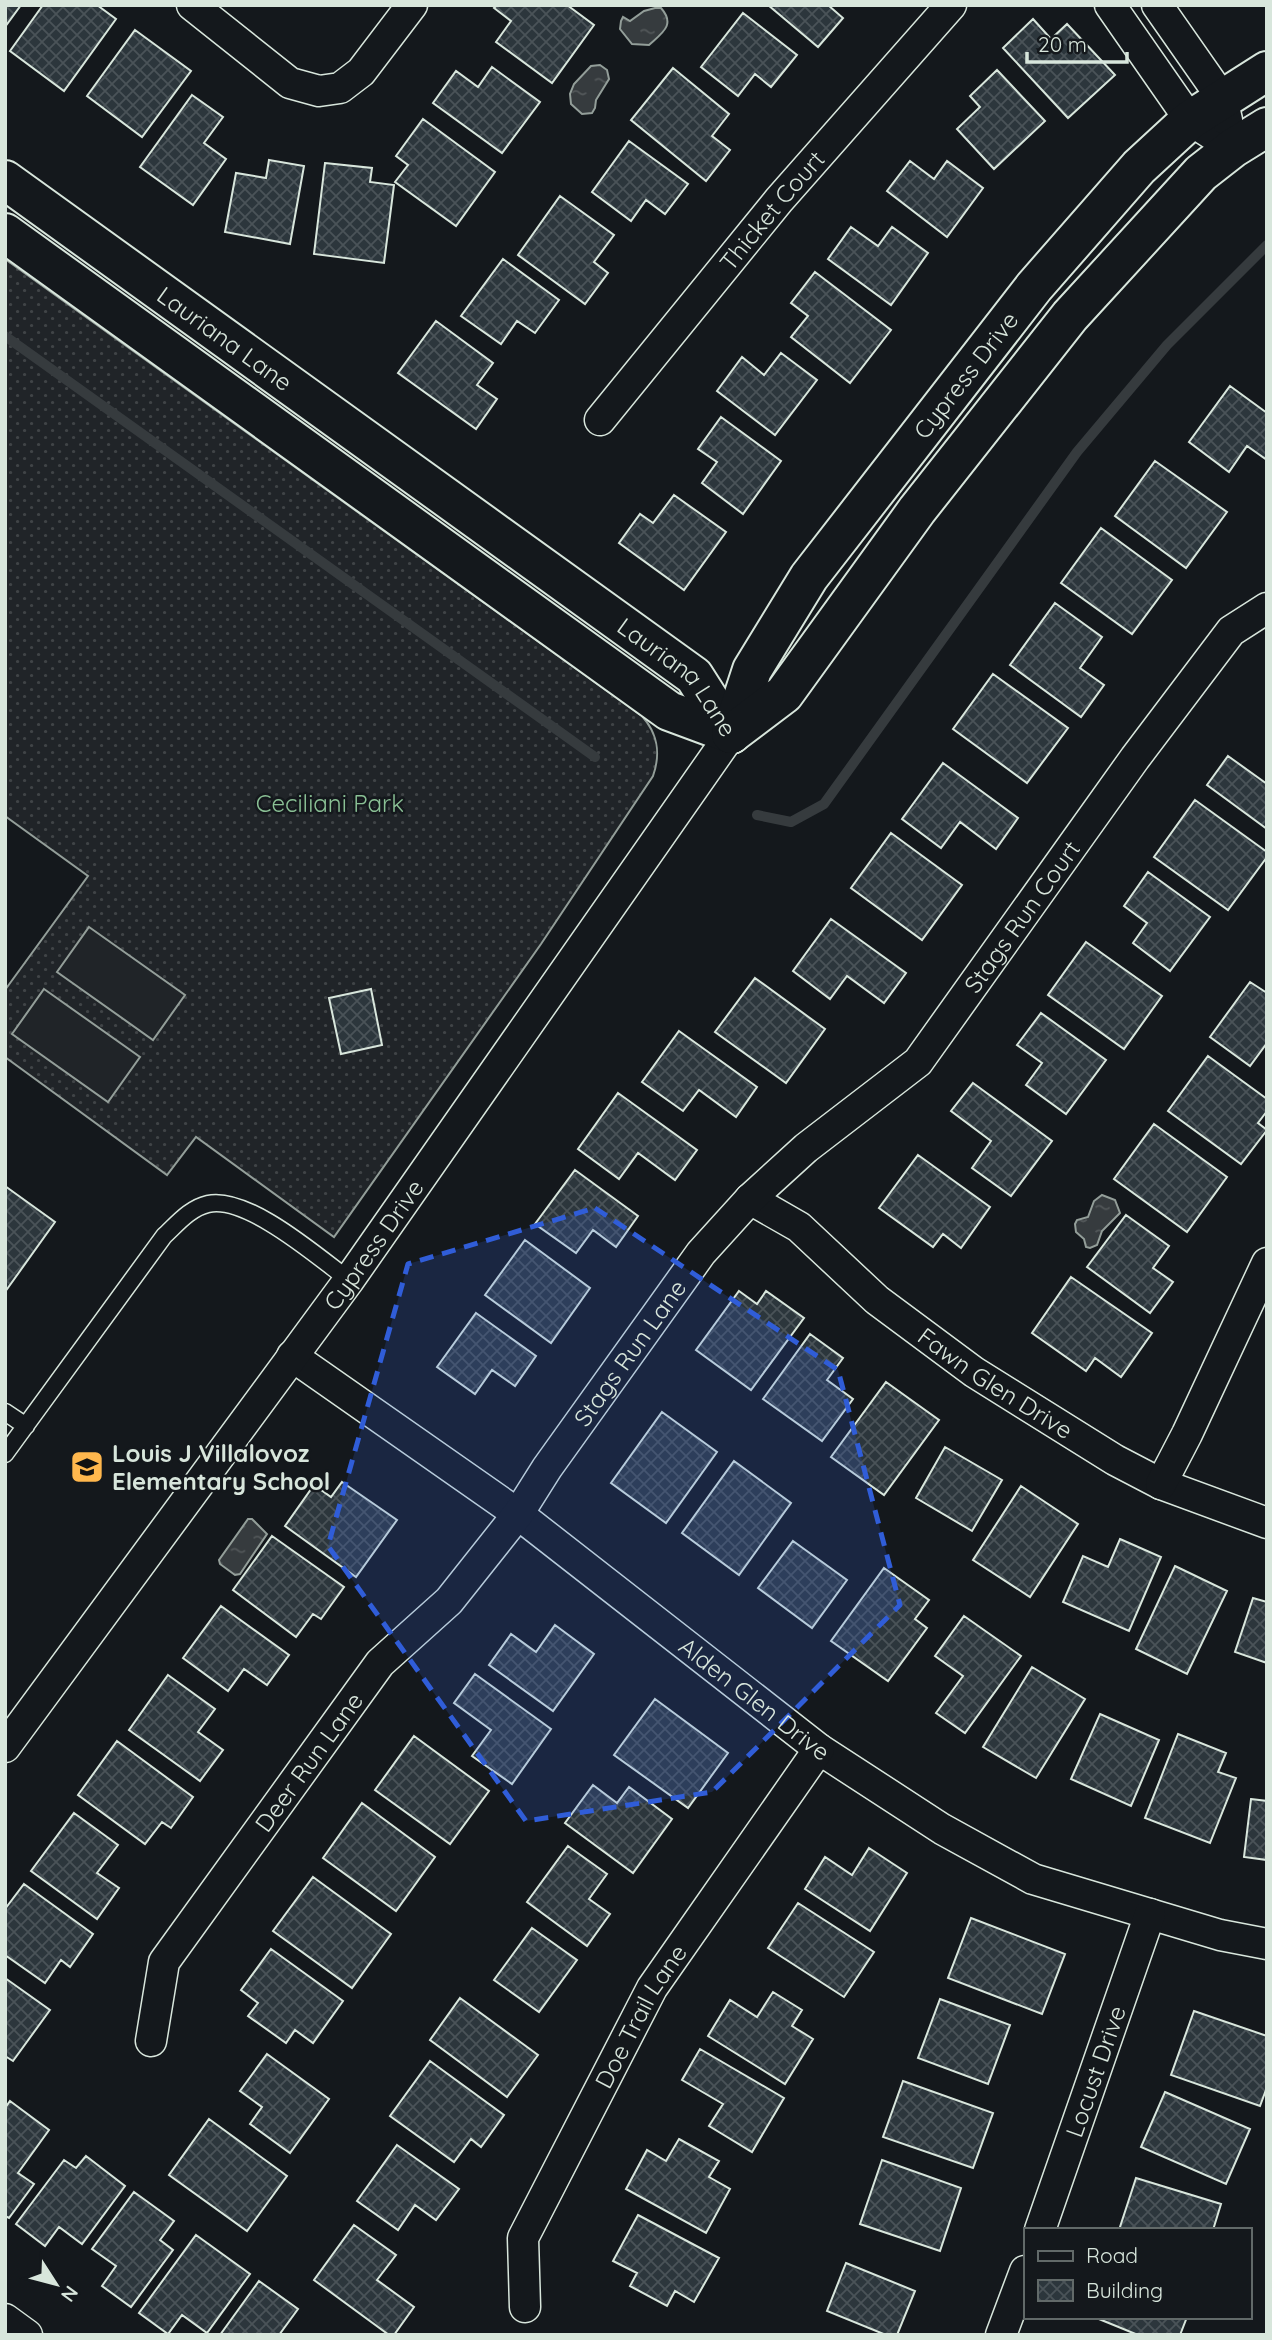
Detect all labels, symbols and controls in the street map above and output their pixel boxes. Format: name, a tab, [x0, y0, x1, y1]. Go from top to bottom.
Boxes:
scale bar	[1027, 21, 1127, 65]
text: 20 m	[1038, 31, 1087, 57]
street label: Thicket Court	[713, 144, 831, 276]
street label: Lauriana Lane	[151, 280, 298, 397]
street label: Cypress Drive	[907, 305, 1024, 445]
street label: Lauriana Lane	[612, 611, 744, 742]
park label: Ceciliani Park	[256, 788, 404, 818]
street label: Stags Run Court	[957, 835, 1086, 999]
street label: Cypress Drive	[317, 1173, 430, 1316]
street label: Stags Run Lane	[567, 1273, 692, 1432]
street label: Fawn Glen Drive	[912, 1321, 1079, 1445]
place label: Louis J Villalovoz Elementary School	[112, 1438, 330, 1496]
school or university icon: Louis J Villalovoz Elementary School	[68, 1448, 106, 1486]
street label: Alden Glen Drive	[673, 1631, 836, 1767]
street label: Deer Run Lane	[248, 1686, 369, 1838]
street label: Doe Trail Lane	[588, 1938, 693, 2093]
street label: Locust Drive	[1059, 2002, 1132, 2141]
legend	[1024, 2228, 1251, 2319]
text: Road	[1086, 2242, 1138, 2268]
north arrow	[21, 2249, 91, 2319]
text: Building	[1086, 2277, 1163, 2303]
text: N	[56, 2281, 84, 2307]

